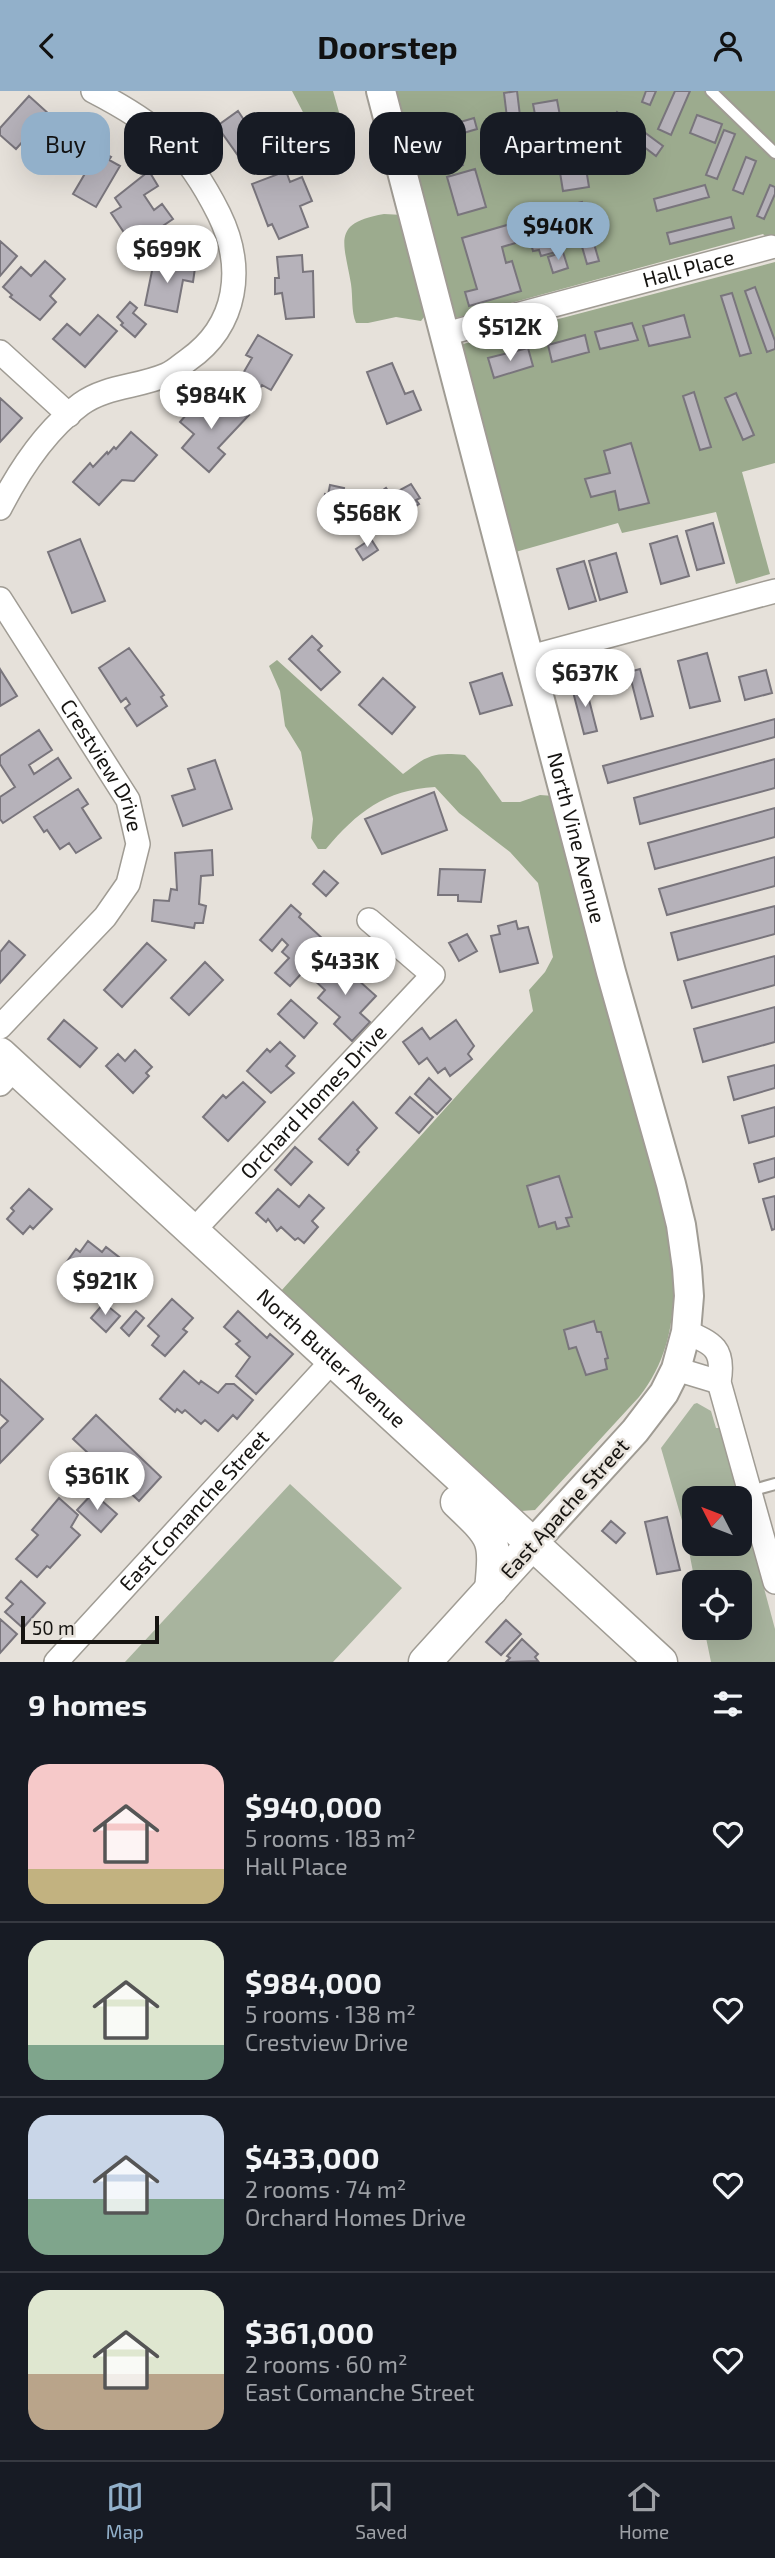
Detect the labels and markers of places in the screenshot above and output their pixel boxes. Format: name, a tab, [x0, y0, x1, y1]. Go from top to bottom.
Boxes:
pin: $940K	[509, 202, 607, 262]
pin: $699K	[118, 225, 216, 285]
pin: $512K	[461, 303, 559, 363]
pin: $984K	[162, 371, 260, 431]
pin: $568K	[318, 489, 416, 549]
pin: $637K	[536, 649, 634, 709]
pin: $433K	[296, 937, 394, 997]
pin: $921K	[56, 1257, 154, 1317]
pin: $361K	[48, 1453, 146, 1512]

